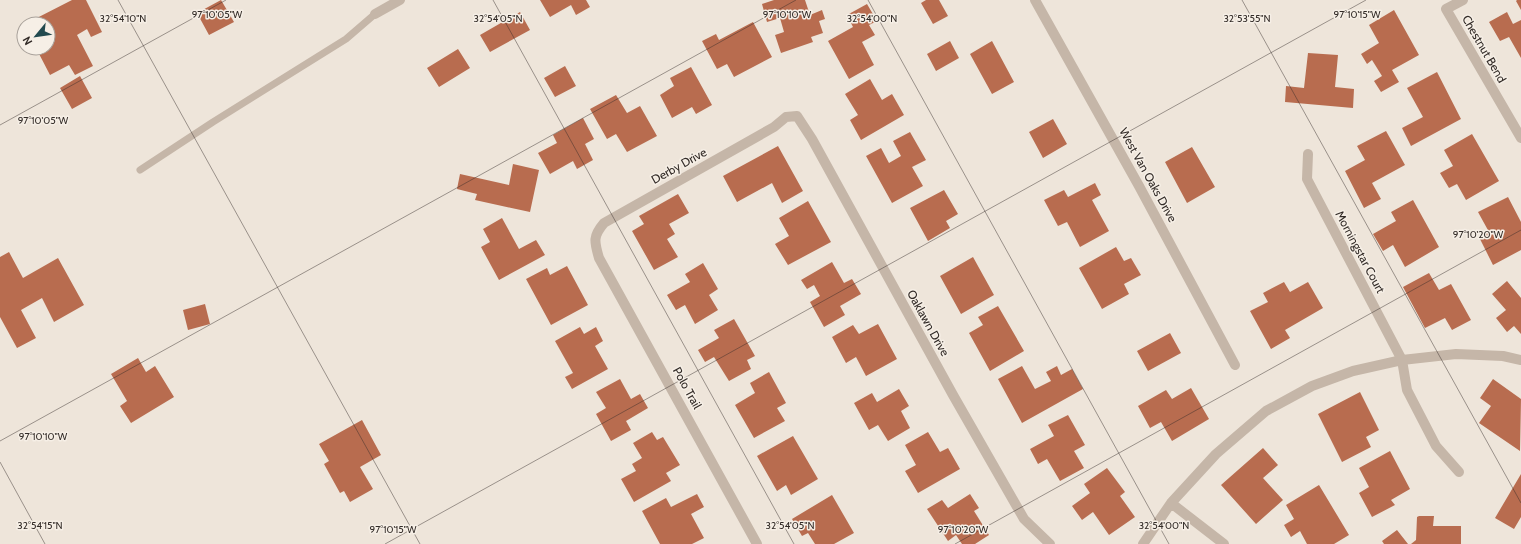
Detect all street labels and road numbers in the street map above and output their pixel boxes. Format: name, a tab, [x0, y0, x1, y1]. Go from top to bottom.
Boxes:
street label: Chestnut Bend	[1459, 12, 1510, 85]
street label: West Van Oaks Drive	[1116, 125, 1181, 225]
street label: Derby Drive	[649, 144, 709, 187]
street label: Morningstar Court	[1332, 208, 1388, 296]
street label: Oaklawn Drive	[904, 287, 953, 359]
street label: Polo Trail	[670, 364, 705, 411]

